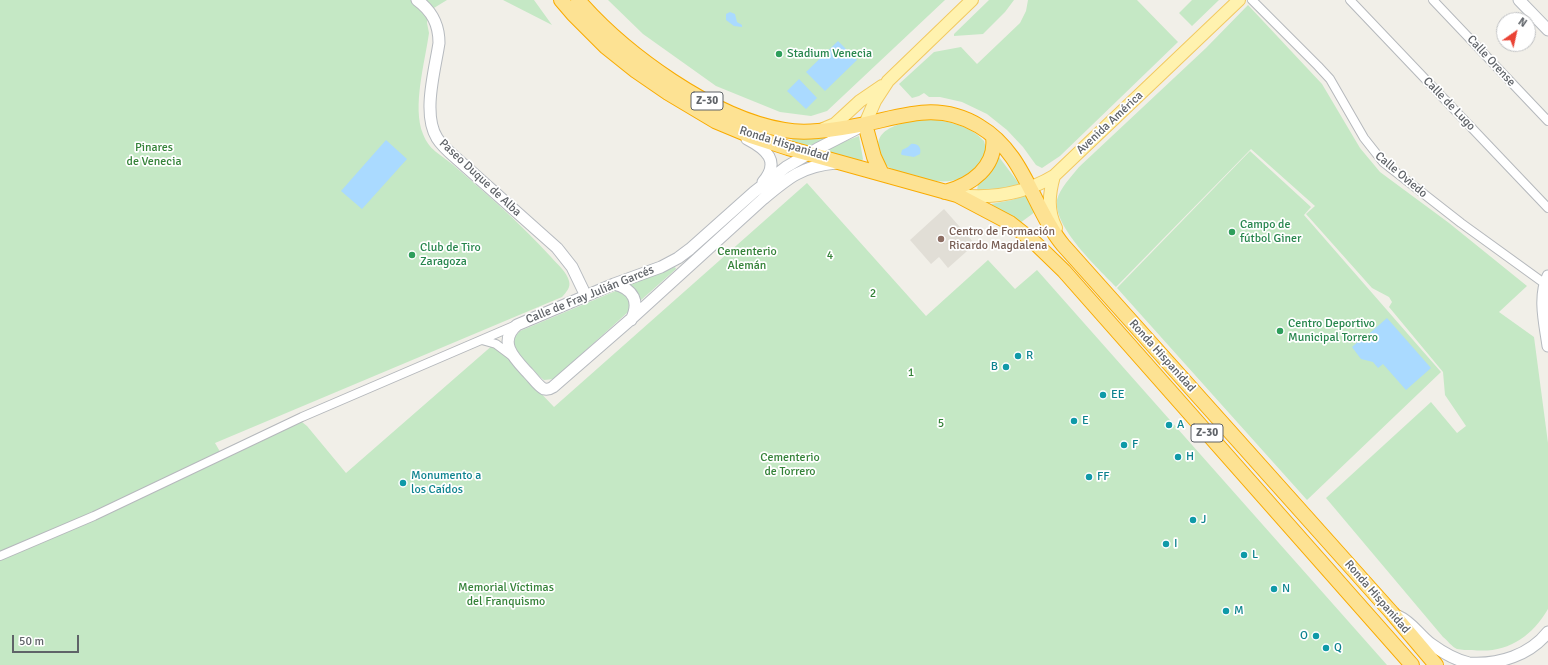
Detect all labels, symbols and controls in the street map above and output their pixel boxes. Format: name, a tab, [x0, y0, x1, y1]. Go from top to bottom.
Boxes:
north arrow	[1496, 12, 1536, 52]
text: N	[1516, 15, 1529, 30]
street label: Calle Orense	[1464, 32, 1518, 90]
place label: Stadium Venecia	[787, 47, 872, 61]
marker: Stadium Venecia	[774, 49, 784, 59]
street label: Calle de Lugo	[1420, 74, 1478, 134]
street label: Avenida América	[1074, 88, 1146, 158]
road number: Z-30	[691, 92, 723, 110]
street label: Ronda Hispanidad	[738, 124, 830, 164]
street label: Paseo Duque de Alba	[436, 136, 524, 220]
park label: Pinares de Venecia	[127, 141, 181, 169]
street label: Calle Oviedo	[1372, 149, 1430, 201]
place label: Campo de fútbol Giner	[1240, 218, 1301, 246]
place label: Centro de Formación Ricardo Magdalena	[949, 225, 1055, 253]
marker: Campo de fútbol Giner	[1227, 227, 1237, 237]
marker: Centro de Formación Ricardo Magdalena	[936, 234, 946, 244]
place label: Club de Tiro Zaragoza	[420, 241, 481, 269]
park label: Cementerio Alemán	[717, 245, 777, 273]
park label: 4	[827, 249, 833, 263]
marker: Club de Tiro Zaragoza	[407, 250, 417, 260]
street label: Calle de Fray Julián Garcés	[524, 263, 656, 327]
park label: 2	[870, 287, 876, 301]
street label: Ronda Hispanidad	[1126, 317, 1198, 395]
place label: Centro Deportivo Municipal Torrero	[1288, 317, 1378, 345]
marker: Centro Deportivo Municipal Torrero	[1275, 326, 1285, 336]
place label: R	[1026, 349, 1033, 363]
marker: R	[1013, 351, 1023, 361]
place label: B	[991, 360, 998, 374]
marker: B	[1001, 362, 1011, 372]
park label: 1	[908, 366, 914, 380]
place label: EE	[1111, 388, 1125, 402]
marker: EE	[1098, 390, 1108, 400]
place label: E	[1082, 414, 1089, 428]
marker: E	[1069, 416, 1079, 426]
park label: 5	[938, 417, 944, 431]
place label: A	[1177, 418, 1184, 432]
marker: A	[1164, 420, 1174, 430]
road number: Z-30	[1191, 424, 1223, 442]
place label: F	[1132, 438, 1138, 452]
marker: F	[1119, 440, 1129, 450]
place label: H	[1186, 450, 1194, 464]
park label: Cementerio de Torrero	[760, 451, 820, 479]
marker: H	[1173, 452, 1183, 462]
place label: Monumento a los Caídos	[411, 469, 481, 497]
place label: FF	[1097, 470, 1110, 484]
marker: FF	[1084, 472, 1094, 482]
marker: Monumento a los Caídos	[398, 478, 408, 488]
place label: J	[1201, 513, 1206, 527]
marker: J	[1188, 515, 1198, 525]
place label: I	[1174, 537, 1178, 551]
marker: I	[1161, 539, 1171, 549]
place label: L	[1252, 548, 1258, 562]
marker: L	[1239, 550, 1249, 560]
street label: Ronda Hispanidad	[1341, 557, 1413, 637]
park label: Memorial Víctimas del Franquismo	[458, 581, 554, 609]
place label: N	[1282, 582, 1290, 596]
marker: N	[1269, 584, 1279, 594]
place label: M	[1234, 604, 1244, 618]
marker: M	[1221, 606, 1231, 616]
scale bar	[14, 627, 81, 653]
place label: O	[1300, 629, 1308, 643]
marker: O	[1311, 631, 1321, 641]
text: 50 m	[19, 634, 44, 649]
place label: Q	[1334, 641, 1342, 655]
marker: Q	[1321, 643, 1331, 653]

